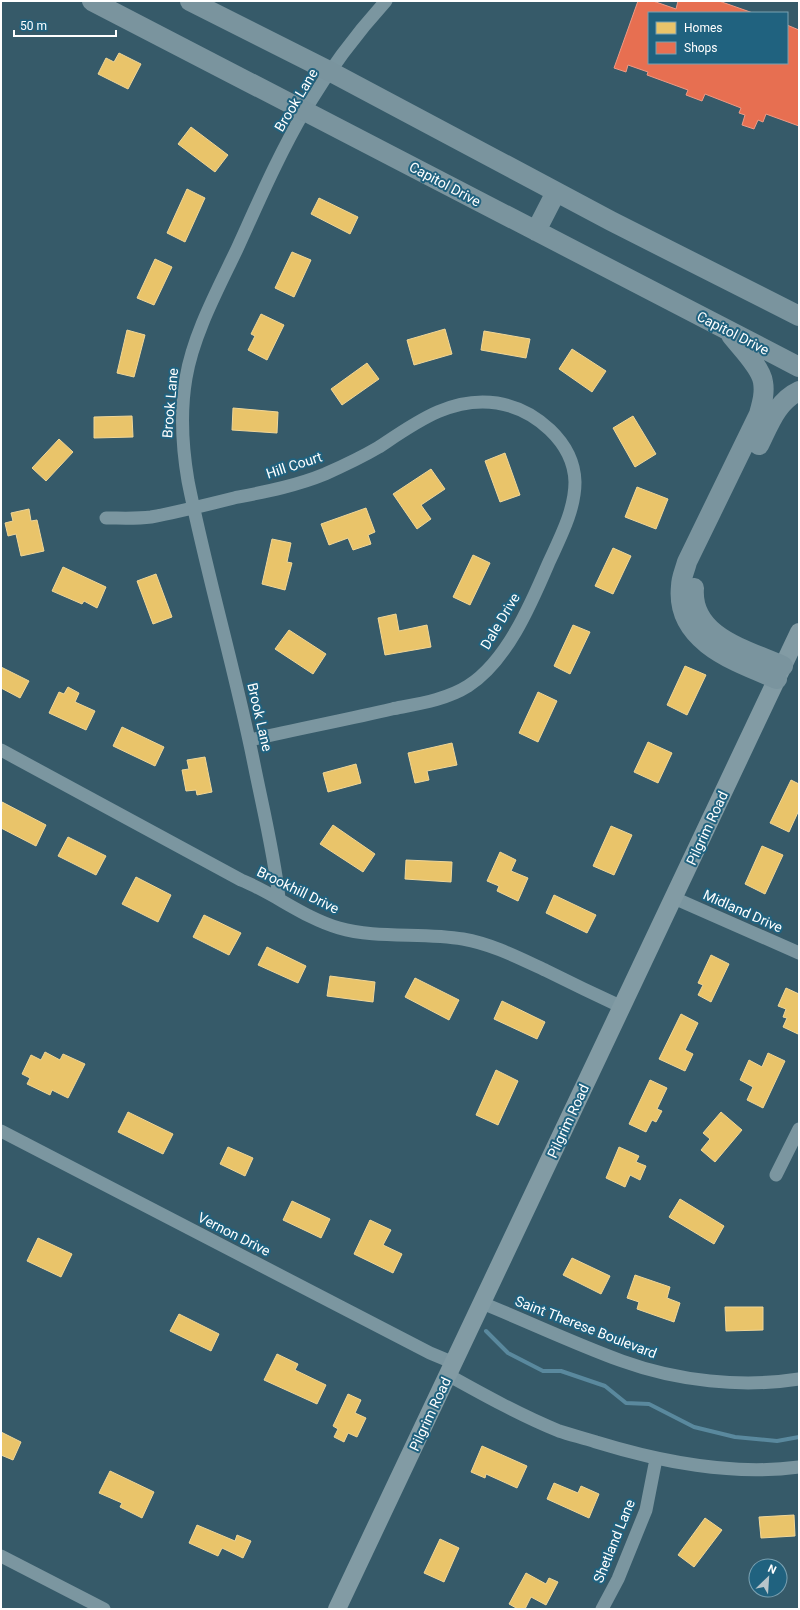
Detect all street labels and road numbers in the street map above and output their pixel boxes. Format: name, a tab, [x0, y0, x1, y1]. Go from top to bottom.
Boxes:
street label: Brook Lane	[271, 66, 321, 134]
street label: Capitol Drive	[406, 158, 484, 210]
street label: Capitol Drive	[694, 308, 772, 358]
street label: Brook Lane	[159, 367, 181, 439]
street label: Hill Court	[264, 448, 325, 482]
street label: Dale Drive	[477, 590, 523, 652]
street label: Brook Lane	[244, 681, 276, 753]
street label: Pilgrim Road	[683, 789, 731, 867]
street label: Brookhill Drive	[254, 863, 342, 917]
street label: Midland Drive	[701, 886, 785, 936]
street label: Pilgrim Road	[544, 1082, 592, 1160]
street label: Vernon Drive	[195, 1209, 273, 1259]
street label: Saint Therese Boulevard	[513, 1293, 659, 1361]
street label: Pilgrim Road	[406, 1375, 454, 1453]
street label: Shetland Lane	[590, 1497, 638, 1585]

